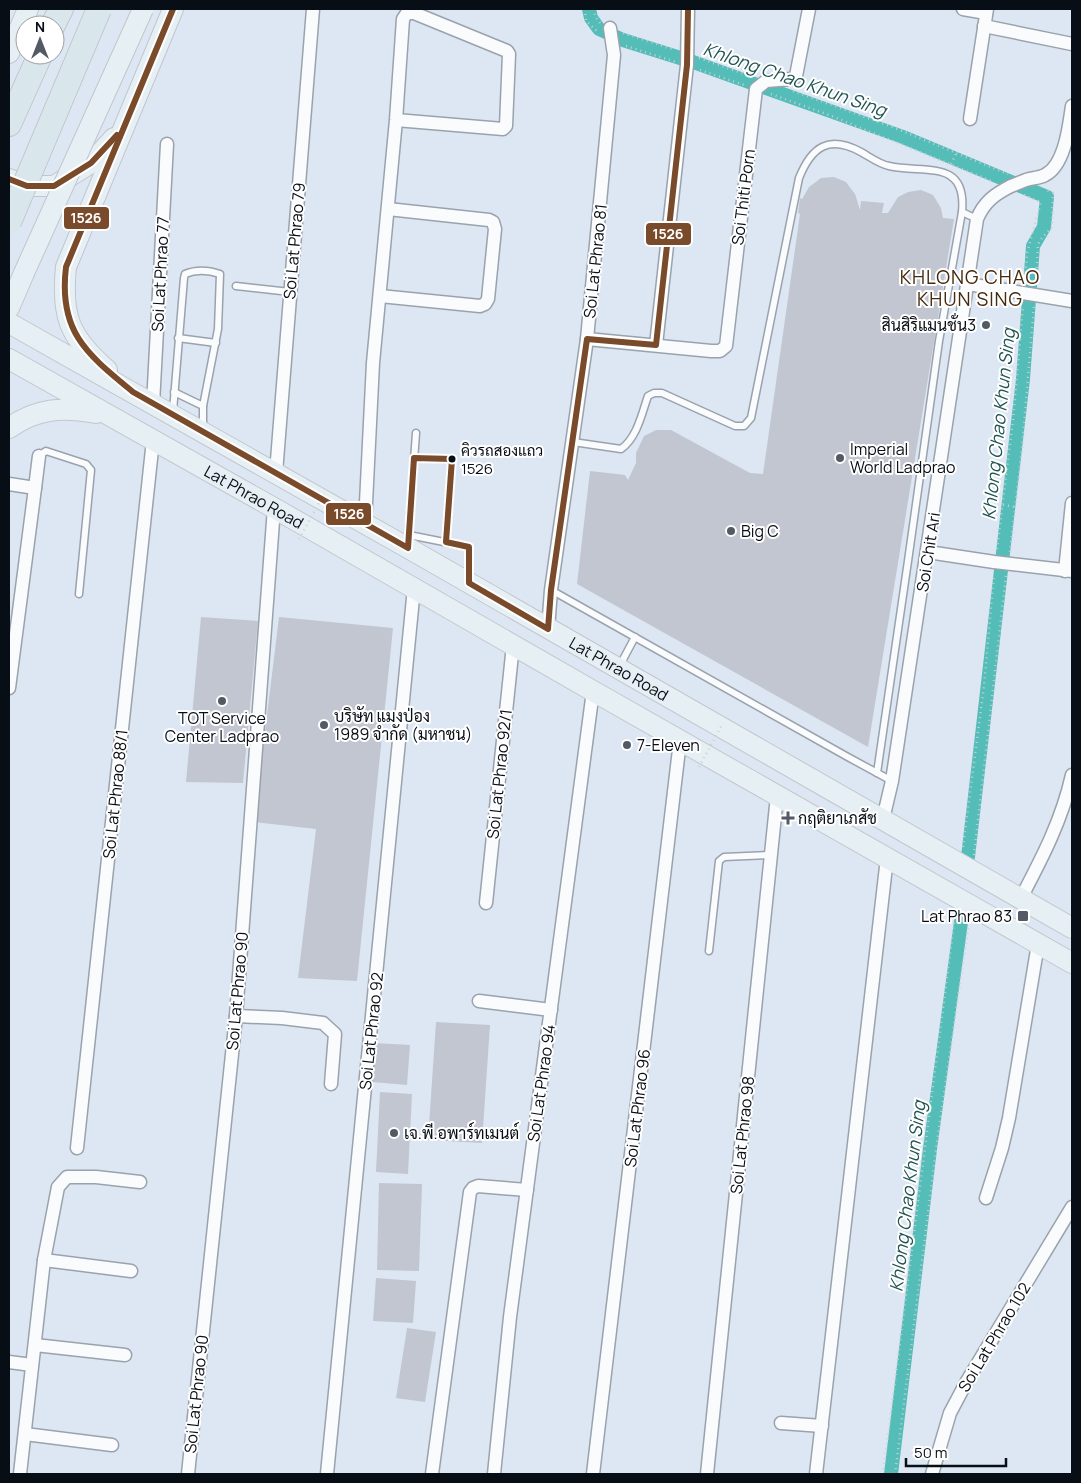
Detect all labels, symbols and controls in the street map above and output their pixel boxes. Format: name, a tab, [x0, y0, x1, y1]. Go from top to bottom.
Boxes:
north arrow	[15, 15, 65, 65]
text: N	[35, 17, 45, 36]
water label: Khlong Chao Khun Sing	[700, 36, 891, 122]
street label: Soi Thiti Porn	[726, 148, 760, 246]
street label: Soi Lat Phrao 79	[278, 182, 310, 300]
street label: Soi Lat Phrao 81	[578, 203, 612, 319]
line badge: 1526	[63, 206, 110, 230]
text: 1526	[70, 208, 102, 227]
street label: Soi Lat Phrao 77	[146, 216, 174, 332]
line badge: 1526	[645, 222, 692, 246]
text: 1526	[652, 224, 684, 243]
district label: KHLONG CHAO KHUN SING	[900, 264, 1040, 312]
place label: สินสิริแมนชั่น3	[881, 312, 976, 336]
marker: สินสิริแมนชั่น3	[980, 319, 992, 331]
water label: Khlong Chao Khun Sing	[976, 326, 1020, 521]
place label: Imperial World Ladprao	[850, 438, 955, 478]
place label: คิวรถสองแถว 1526	[461, 440, 543, 479]
marker: Imperial World Ladprao	[834, 452, 846, 464]
marker: คิวรถสองแถว 1526	[447, 454, 457, 464]
street label: Lat Phrao Road	[200, 460, 308, 534]
line badge: 1526	[325, 502, 372, 526]
text: 1526	[333, 504, 365, 523]
street label: Soi Chit Ari	[911, 511, 945, 593]
place label: Big C	[741, 520, 779, 542]
marker: Big C	[725, 525, 737, 537]
street label: Lat Phrao Road	[565, 632, 672, 706]
marker: TOT Service Center Ladprao	[216, 695, 228, 707]
place label: บริษัท แมงป่อง 1989 จำกัด (มหาชน)	[334, 705, 472, 745]
place label: TOT Service Center Ladprao	[165, 707, 279, 747]
street label: Soi Lat Phrao 92/1	[481, 708, 517, 840]
marker: บริษัท แมงป่อง 1989 จำกัด (มหาชน)	[318, 719, 330, 731]
street label: Soi Lat Phrao 88/1	[97, 728, 133, 860]
place label: 7-Eleven	[637, 734, 700, 756]
marker: 7-Eleven	[621, 739, 633, 751]
place label: กฤติยาเภสัช	[798, 807, 877, 829]
marker: กฤติยาเภสัช	[782, 812, 794, 824]
place label: Lat Phrao 83	[921, 905, 1012, 927]
marker: Lat Phrao 83	[1016, 909, 1030, 923]
street label: Soi Lat Phrao 90	[221, 931, 253, 1051]
street label: Soi Lat Phrao 92	[354, 971, 388, 1091]
street label: Soi Lat Phrao 94	[522, 1023, 560, 1143]
street label: Soi Lat Phrao 96	[619, 1048, 655, 1168]
street label: Soi Lat Phrao 98	[725, 1075, 759, 1195]
water label: Khlong Chao Khun Sing	[883, 1098, 931, 1293]
place label: เจ.พี.อพาร์ทเมนต์	[404, 1121, 519, 1144]
marker: เจ.พี.อพาร์ทเมนต์	[388, 1127, 400, 1139]
street label: Soi Lat Phrao 102	[953, 1278, 1035, 1396]
street label: Soi Lat Phrao 90	[179, 1334, 213, 1454]
scale bar	[906, 1436, 1006, 1468]
text: 50 m	[914, 1442, 948, 1463]

